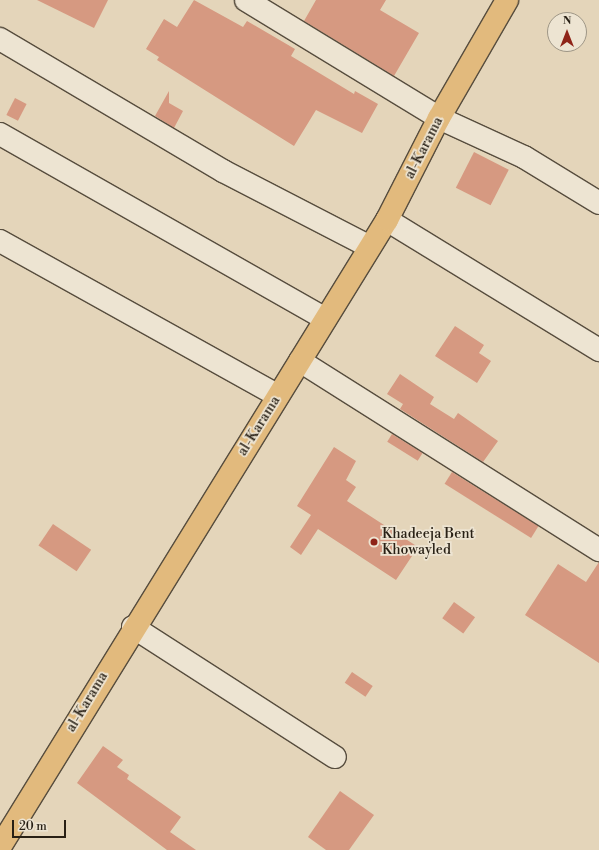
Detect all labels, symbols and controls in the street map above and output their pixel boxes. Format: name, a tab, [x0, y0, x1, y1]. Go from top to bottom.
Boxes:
north arrow	[547, 12, 587, 52]
text: N	[563, 14, 571, 28]
street label: al-Karama	[401, 114, 447, 182]
street label: al-Karama	[234, 393, 284, 459]
place label: Khadeeja Bent Khowayled	[382, 526, 475, 558]
marker: Khadeeja Bent Khowayled	[369, 537, 379, 547]
street label: al-Karama	[63, 669, 111, 735]
scale bar	[14, 812, 68, 838]
text: 20 m	[19, 819, 47, 834]

